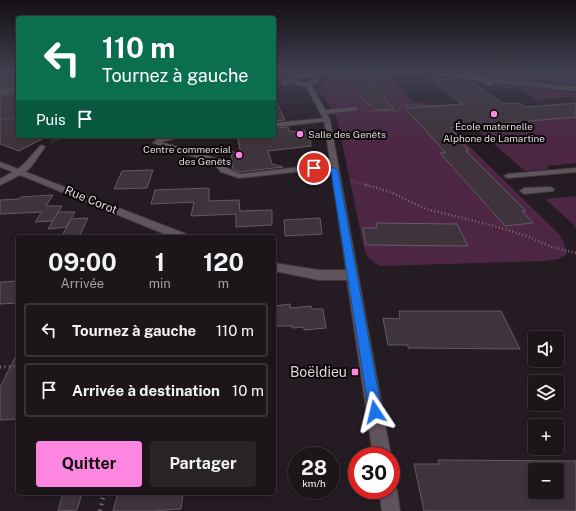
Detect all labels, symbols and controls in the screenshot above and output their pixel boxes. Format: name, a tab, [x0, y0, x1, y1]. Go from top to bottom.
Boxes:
text: 110 m	[102, 31, 175, 64]
icon: left	[36, 32, 88, 84]
text: Tournez à gauche	[102, 65, 249, 86]
icon: arrive	[74, 108, 96, 130]
marker: École maternelle Alphone de Lamartine	[489, 109, 499, 119]
text: Puis	[36, 111, 66, 128]
place label: École maternelle Alphone de Lamartine	[443, 120, 545, 144]
place label: Salle des Genêts	[308, 128, 386, 140]
marker: Salle des Genêts	[295, 129, 305, 139]
place label: Centre commercial des Genêts	[143, 143, 231, 167]
marker: Centre commercial des Genêts	[234, 150, 244, 160]
pin	[297, 151, 331, 185]
icon: arrive	[303, 157, 325, 179]
street label: Rue Corot	[63, 183, 120, 217]
text: 09:00	[48, 248, 117, 276]
text: 1	[155, 248, 165, 276]
text: 120	[203, 248, 244, 276]
text: Arrivée	[60, 276, 104, 291]
text: min	[149, 276, 171, 291]
text: m	[218, 276, 229, 291]
icon: left	[38, 319, 60, 341]
text: Tournez à gauche	[72, 322, 196, 339]
text: 110 m	[216, 322, 254, 339]
map controls	[528, 331, 564, 499]
button: sound	[528, 331, 564, 367]
place label: Boëldieu	[290, 364, 347, 380]
marker: Boëldieu	[350, 367, 360, 377]
button: layers	[528, 375, 564, 411]
icon: arrive	[38, 379, 60, 401]
text: Arrivée à destination	[72, 382, 220, 399]
text: 10 m	[232, 382, 264, 399]
position arrow	[354, 391, 396, 433]
button: +	[528, 419, 564, 455]
button: Quitter	[36, 441, 142, 487]
button: Partager	[150, 441, 256, 487]
speed limit sign: 30	[348, 447, 400, 499]
text: 28	[301, 456, 327, 480]
button: −	[528, 463, 564, 499]
text: km/h	[302, 477, 326, 489]

